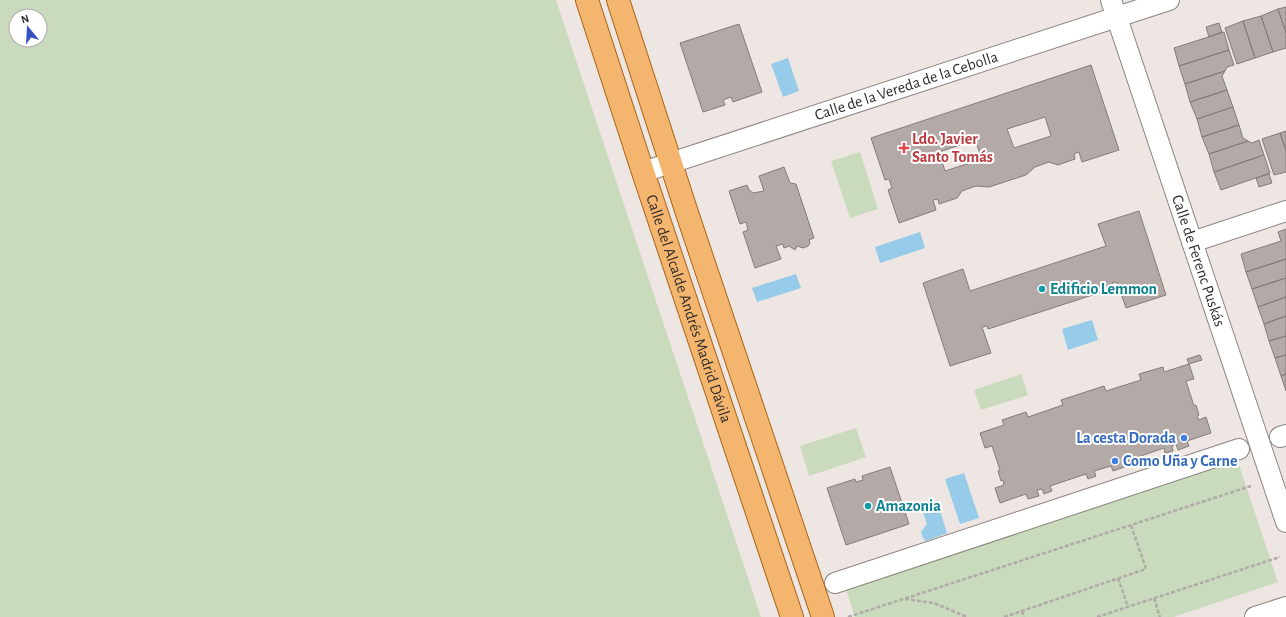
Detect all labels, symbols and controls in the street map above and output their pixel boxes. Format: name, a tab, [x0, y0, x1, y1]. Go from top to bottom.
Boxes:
north arrow	[8, 8, 48, 48]
text: N	[20, 13, 30, 25]
street label: Calle de la Vereda de la Cebolla	[813, 49, 1000, 123]
place label: Ldo. Javier Santo Tomás	[912, 131, 993, 165]
marker: Ldo. Javier Santo Tomás	[899, 143, 909, 153]
street label: Calle del Alcalde Andrés Madrid Dávila	[643, 193, 734, 425]
street label: Calle de Ferenc Puskás	[1169, 193, 1228, 329]
place label: Edificio Lemmon	[1050, 281, 1157, 297]
marker: Edificio Lemmon	[1037, 284, 1047, 294]
place label: La cesta Dorada	[1076, 430, 1176, 446]
marker: La cesta Dorada	[1179, 433, 1189, 443]
place label: Como Uña y Carne	[1123, 453, 1238, 470]
marker: Como Uña y Carne	[1110, 456, 1120, 466]
place label: Amazonia	[876, 498, 941, 514]
marker: Amazonia	[863, 501, 873, 511]

